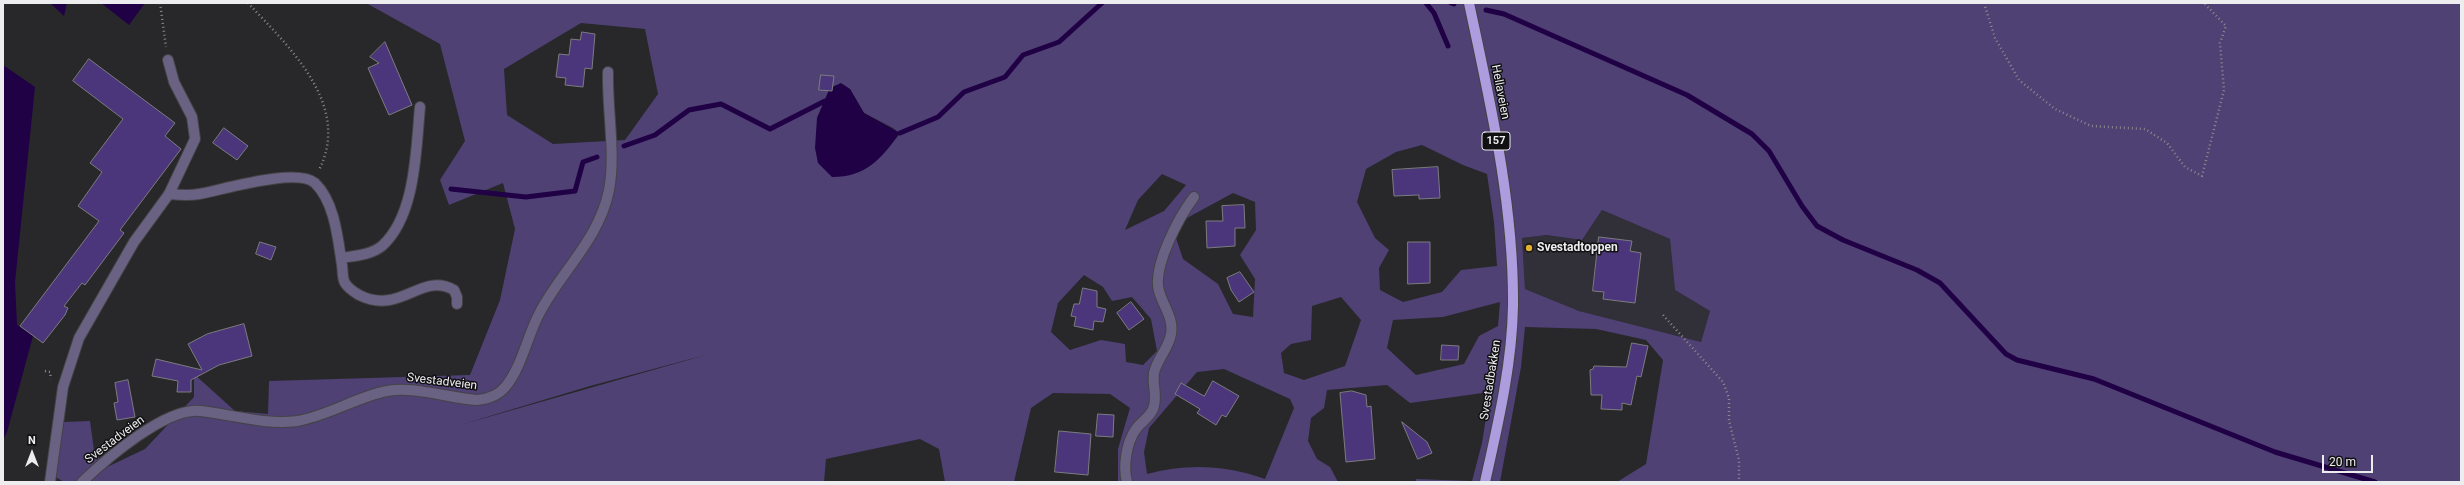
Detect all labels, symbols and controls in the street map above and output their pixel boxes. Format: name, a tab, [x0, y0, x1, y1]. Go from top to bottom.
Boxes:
street label: Hellaveien	[1488, 64, 1512, 120]
road number: 157	[1482, 132, 1510, 150]
place label: Svestadtoppen	[1537, 241, 1618, 255]
marker: Svestadtoppen	[1524, 243, 1534, 253]
street label: Svestadbakken	[1478, 339, 1504, 421]
street label: Svestadveien	[406, 371, 478, 393]
street label: Svestadveien	[82, 413, 148, 467]
north arrow	[12, 433, 52, 473]
text: N	[28, 434, 36, 447]
scale bar	[2324, 447, 2375, 473]
text: 20 m	[2329, 455, 2356, 469]

